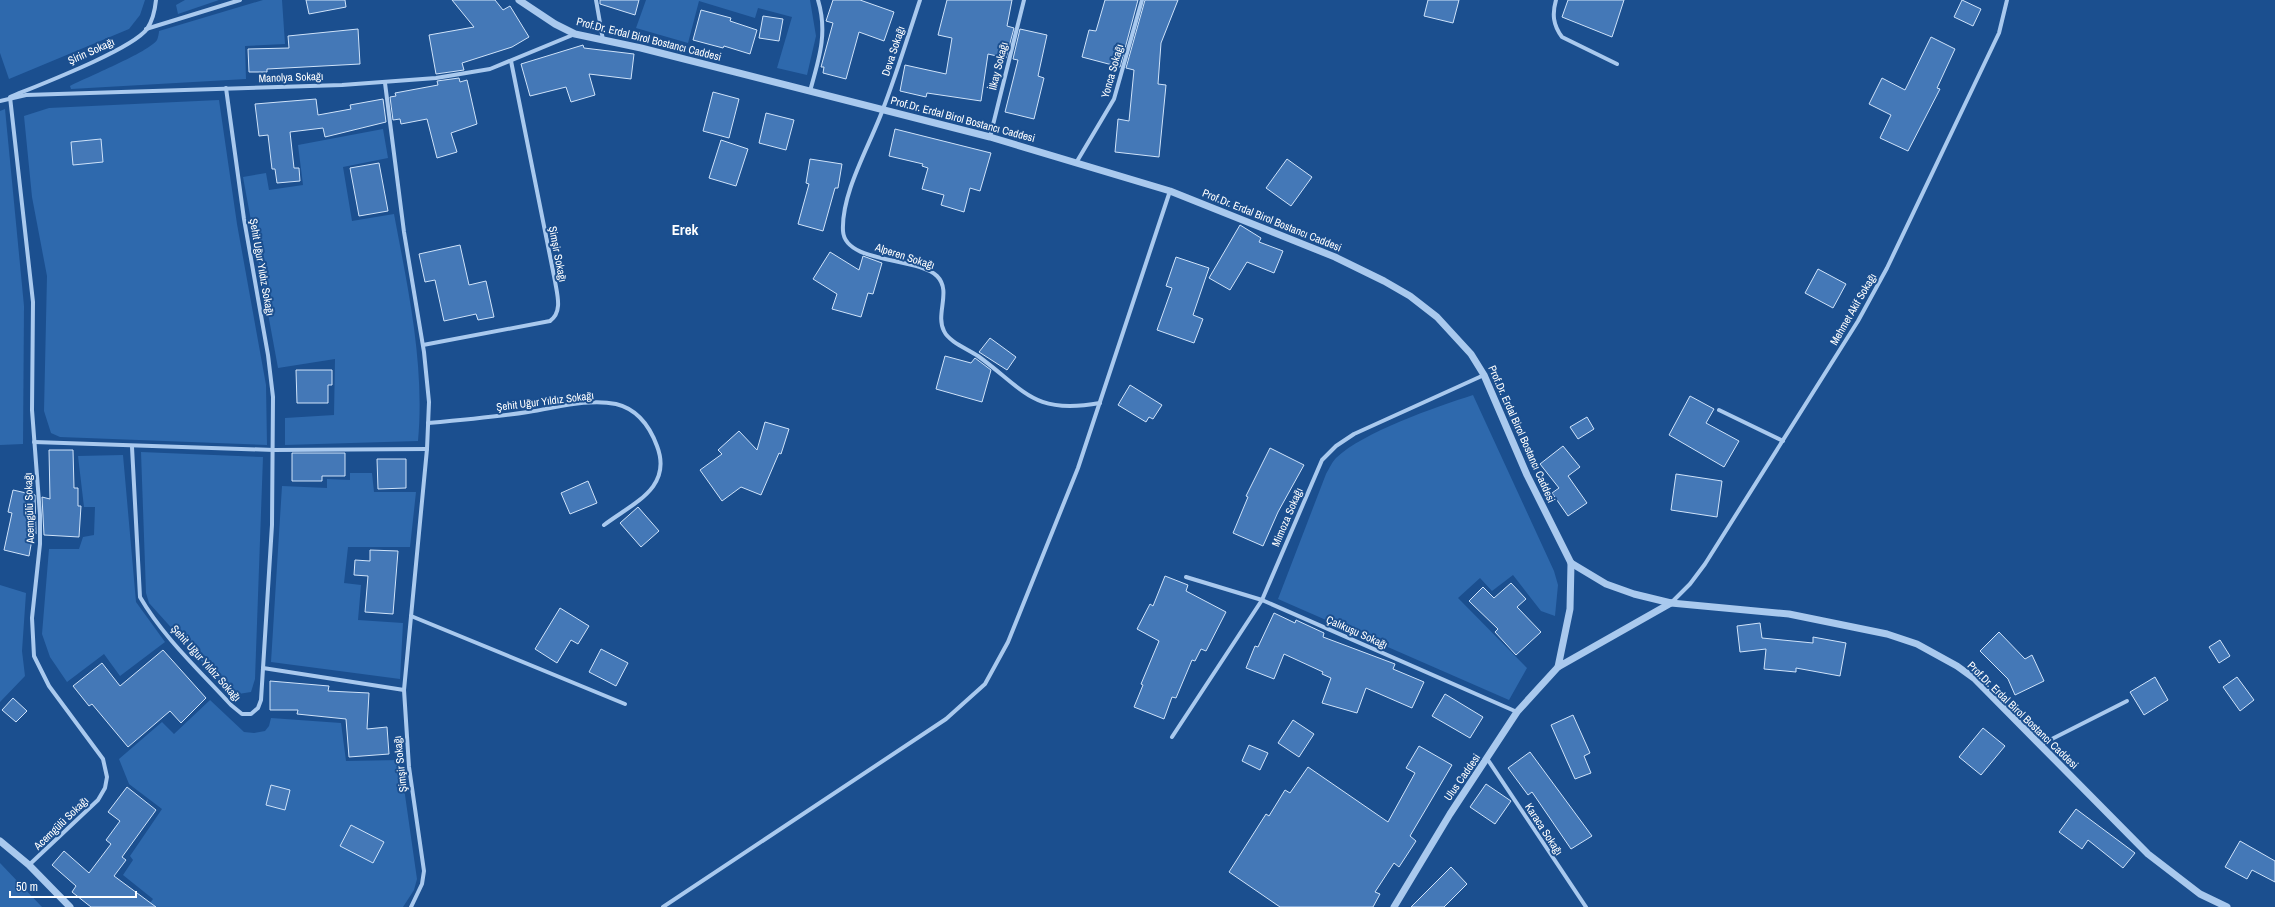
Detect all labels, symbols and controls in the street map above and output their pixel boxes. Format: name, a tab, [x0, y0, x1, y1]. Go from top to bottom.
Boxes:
street label: Prof.Dr. Erdal Birol Bostancı Caddesi	[575, 14, 723, 64]
street label: Deva Sokağı	[878, 24, 908, 78]
street label: Şirin Sokağı	[65, 35, 117, 67]
street label: İlkay Sokağı	[985, 40, 1011, 92]
street label: Yonca Sokağı	[1098, 42, 1126, 100]
street label: Manolya Sokağı	[258, 69, 324, 85]
street label: Prof.Dr. Erdal Birol Bostancı Caddesi	[889, 93, 1037, 145]
street label: Prof.Dr. Erdal Birol Bostancı Caddesi	[1200, 186, 1344, 254]
street label: Şehit Uğur Yıldız Sokağı	[247, 217, 277, 317]
district label: Erek	[672, 219, 698, 240]
street label: Şimşir Sokağı	[546, 225, 570, 283]
street label: Alperen Sokağı	[873, 240, 936, 272]
street label: Mehmet Akif Sokağı	[1827, 271, 1879, 347]
street label: Prof.Dr. Erdal Birol Bostancı Caddesi	[1485, 363, 1559, 505]
street label: Şehit Uğur Yıldız Sokağı	[495, 388, 595, 414]
street label: Acemgülü Sokağı	[21, 472, 37, 545]
street label: Mimoza Sokağı	[1268, 485, 1306, 549]
street label: Çalıkuşu Sokağı	[1324, 612, 1390, 652]
street label: Şehit Uğur Yıldız Sokağı	[168, 622, 244, 704]
street label: Prof.Dr. Erdal Birol Bostancı Caddesi	[1965, 658, 2081, 772]
street label: Şimşir Sokağı	[390, 735, 410, 793]
street label: Ulus Caddesi	[1441, 751, 1483, 803]
street label: Acemgülü Sokağı	[30, 793, 91, 853]
street label: Karaca Sokağı	[1522, 800, 1566, 858]
scale bar	[10, 873, 136, 899]
text: 50 m	[16, 879, 38, 895]

